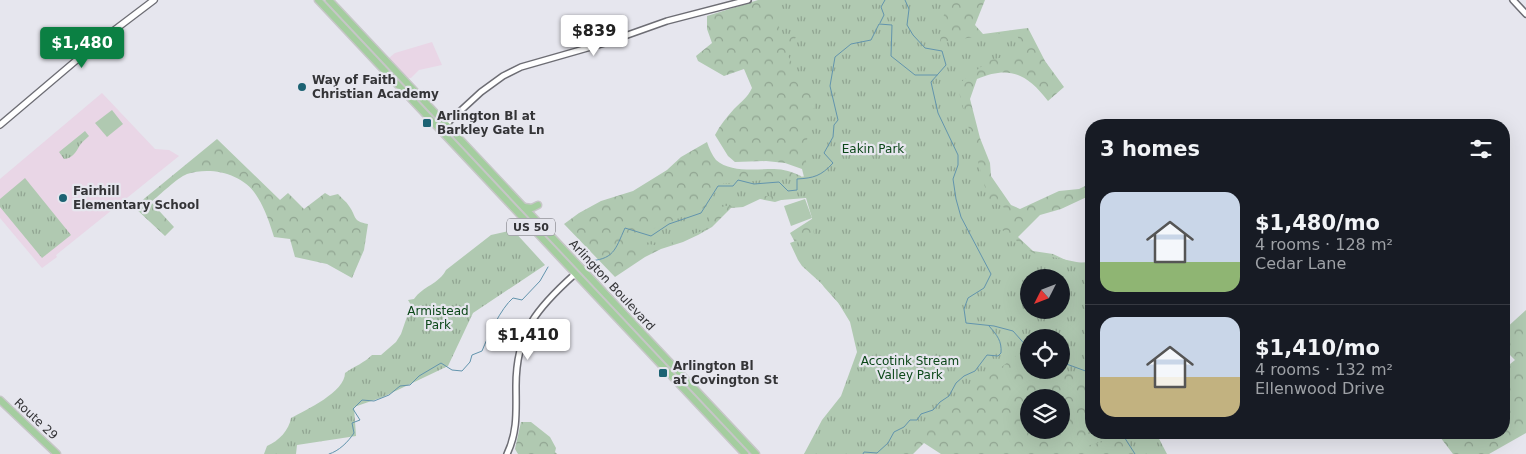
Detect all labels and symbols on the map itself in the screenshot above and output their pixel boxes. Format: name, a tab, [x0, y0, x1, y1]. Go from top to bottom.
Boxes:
pin: $839	[564, 15, 624, 57]
pin: $1,480	[41, 27, 123, 69]
place label: Way of Faith Christian Academy	[312, 73, 439, 101]
marker: Way of Faith Christian Academy	[296, 81, 308, 93]
place label: Arlington Bl at Barkley Gate Ln	[437, 109, 545, 137]
marker: Arlington Bl at Barkley Gate Ln	[421, 117, 433, 129]
park label: Eakin Park	[842, 142, 904, 156]
place label: Fairhill Elementary School	[73, 184, 199, 212]
marker: Fairhill Elementary School	[57, 192, 69, 204]
road number: US 50	[507, 218, 555, 236]
street label: Arlington Boulevard	[566, 237, 658, 333]
north arrow	[1020, 269, 1070, 319]
park label: Armistead Park	[407, 304, 469, 332]
pin: $1,410	[487, 318, 569, 361]
park label: Accotink Stream Valley Park	[861, 354, 959, 382]
place label: Arlington Bl at Covington St	[673, 359, 778, 387]
marker: Arlington Bl at Covington St	[657, 367, 669, 379]
street label: Route 29	[12, 395, 60, 443]

